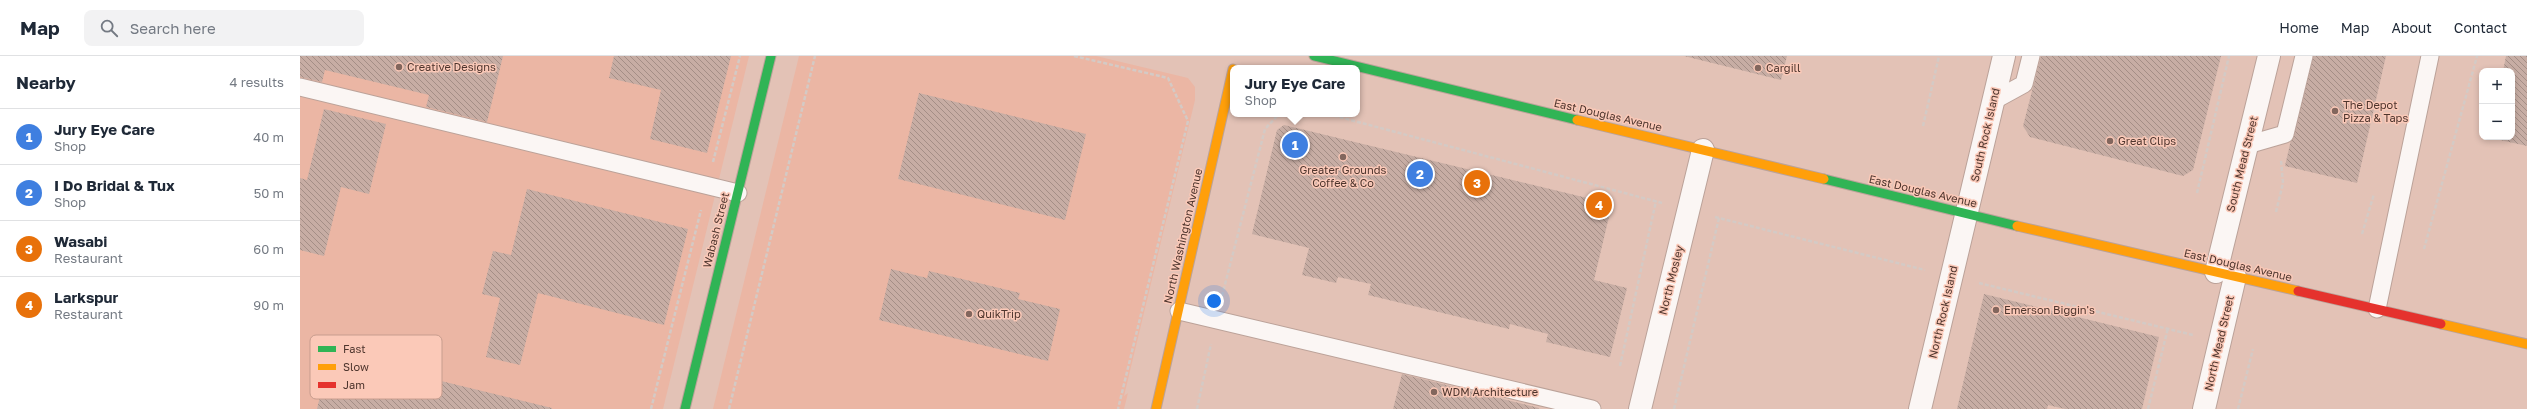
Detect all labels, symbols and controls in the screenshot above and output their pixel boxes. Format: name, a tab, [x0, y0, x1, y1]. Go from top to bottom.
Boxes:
search box	[84, 10, 364, 46]
text: Map	[20, 16, 60, 39]
icon: search	[98, 17, 120, 39]
text: Search here	[130, 19, 216, 37]
text: Home	[2279, 19, 2319, 36]
text: Map	[2341, 19, 2369, 36]
text: About	[2391, 19, 2432, 36]
text: Contact	[2454, 19, 2507, 36]
place label: Creative Designs	[407, 60, 496, 73]
place label: Cargill	[1766, 61, 1801, 74]
marker: Creative Designs	[394, 62, 404, 72]
marker: Cargill	[1753, 63, 1763, 73]
popup	[1230, 65, 1360, 117]
map controls	[2479, 68, 2515, 140]
button: +	[2479, 68, 2515, 104]
text: Nearby	[16, 72, 76, 93]
text: 4 results	[230, 74, 284, 90]
text: Jury Eye Care	[1245, 74, 1345, 92]
street label: South Rock Island	[1967, 87, 2002, 183]
text: Shop	[1245, 92, 1277, 108]
street label: East Douglas Avenue	[1553, 96, 1663, 133]
place label: The Depot Pizza & Taps	[2343, 98, 2408, 124]
button: −	[2479, 104, 2515, 140]
marker: The Depot Pizza & Taps	[2330, 106, 2340, 116]
street label: South Mead Street	[2223, 115, 2260, 213]
text: Jury Eye Care	[54, 120, 155, 138]
text: 1	[26, 129, 32, 145]
text: 40 m	[253, 129, 284, 145]
pin: 1	[1282, 130, 1308, 160]
place label: Great Clips	[2118, 134, 2176, 147]
marker: Great Clips	[2105, 136, 2115, 146]
text: Shop	[54, 138, 86, 154]
marker: Greater Grounds Coffee & Co	[1338, 152, 1348, 162]
pin: 2	[1407, 159, 1433, 189]
place label: Greater Grounds Coffee & Co	[1300, 163, 1387, 189]
street label: North Washington Avenue	[1161, 167, 1204, 305]
pin: 3	[1464, 168, 1490, 198]
street label: East Douglas Avenue	[1868, 172, 1978, 209]
text: I Do Bridal & Tux	[54, 176, 175, 194]
text: 2	[25, 185, 33, 201]
text: 50 m	[254, 185, 284, 201]
pin: 4	[1586, 190, 1612, 220]
street label: Wabash Street	[700, 191, 731, 269]
text: Shop	[54, 194, 86, 210]
text: Wasabi	[54, 232, 107, 250]
text: 3	[25, 241, 33, 257]
text: 60 m	[253, 241, 284, 257]
street label: North Mosley	[1656, 244, 1685, 316]
street label: East Douglas Avenue	[2183, 246, 2293, 283]
text: Restaurant	[54, 250, 123, 266]
street label: North Rock Island	[1926, 264, 1960, 360]
text: Larkspur	[54, 288, 118, 306]
your location	[1204, 291, 1224, 311]
street label: North Mead Street	[2201, 294, 2236, 392]
text: 4	[25, 297, 33, 313]
text: 90 m	[253, 297, 284, 313]
place label: Emerson Biggin's	[2004, 303, 2095, 316]
marker: Emerson Biggin's	[1991, 305, 2001, 315]
text: Restaurant	[54, 306, 123, 322]
place label: QuikTrip	[977, 307, 1021, 320]
marker: QuikTrip	[964, 309, 974, 319]
legend	[310, 335, 442, 399]
text: Fast	[343, 342, 366, 355]
text: Slow	[343, 360, 369, 373]
text: Jam	[343, 378, 365, 391]
place label: WDM Architecture	[1442, 385, 1538, 398]
marker: WDM Architecture	[1429, 387, 1439, 397]

